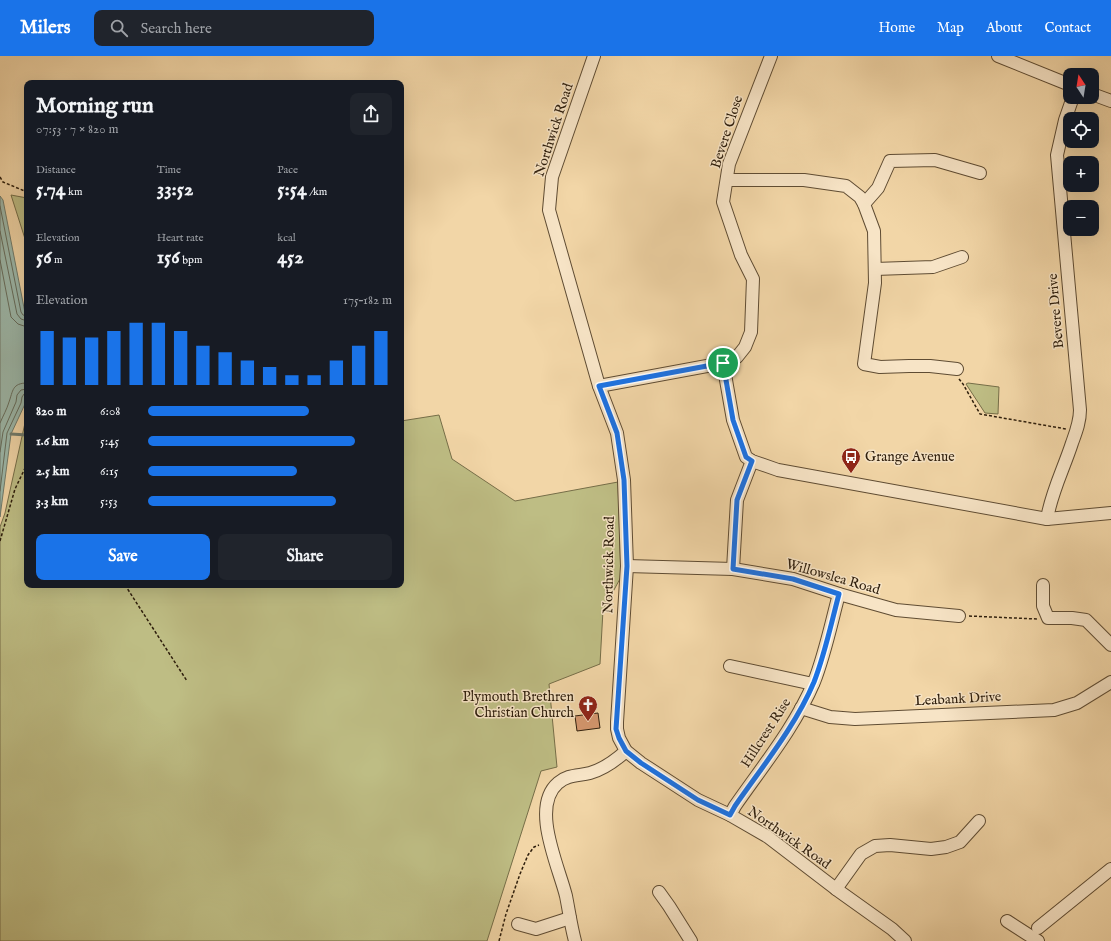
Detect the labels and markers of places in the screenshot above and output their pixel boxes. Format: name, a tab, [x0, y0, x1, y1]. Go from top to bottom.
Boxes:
pin	[706, 346, 740, 380]
bus stop icon: Grange Avenue	[840, 446, 862, 474]
place label: Grange Avenue	[865, 448, 955, 466]
place label: Plymouth Brethren Christian Church	[462, 688, 575, 722]
church icon: Plymouth Brethren Christian Church	[577, 694, 599, 722]

